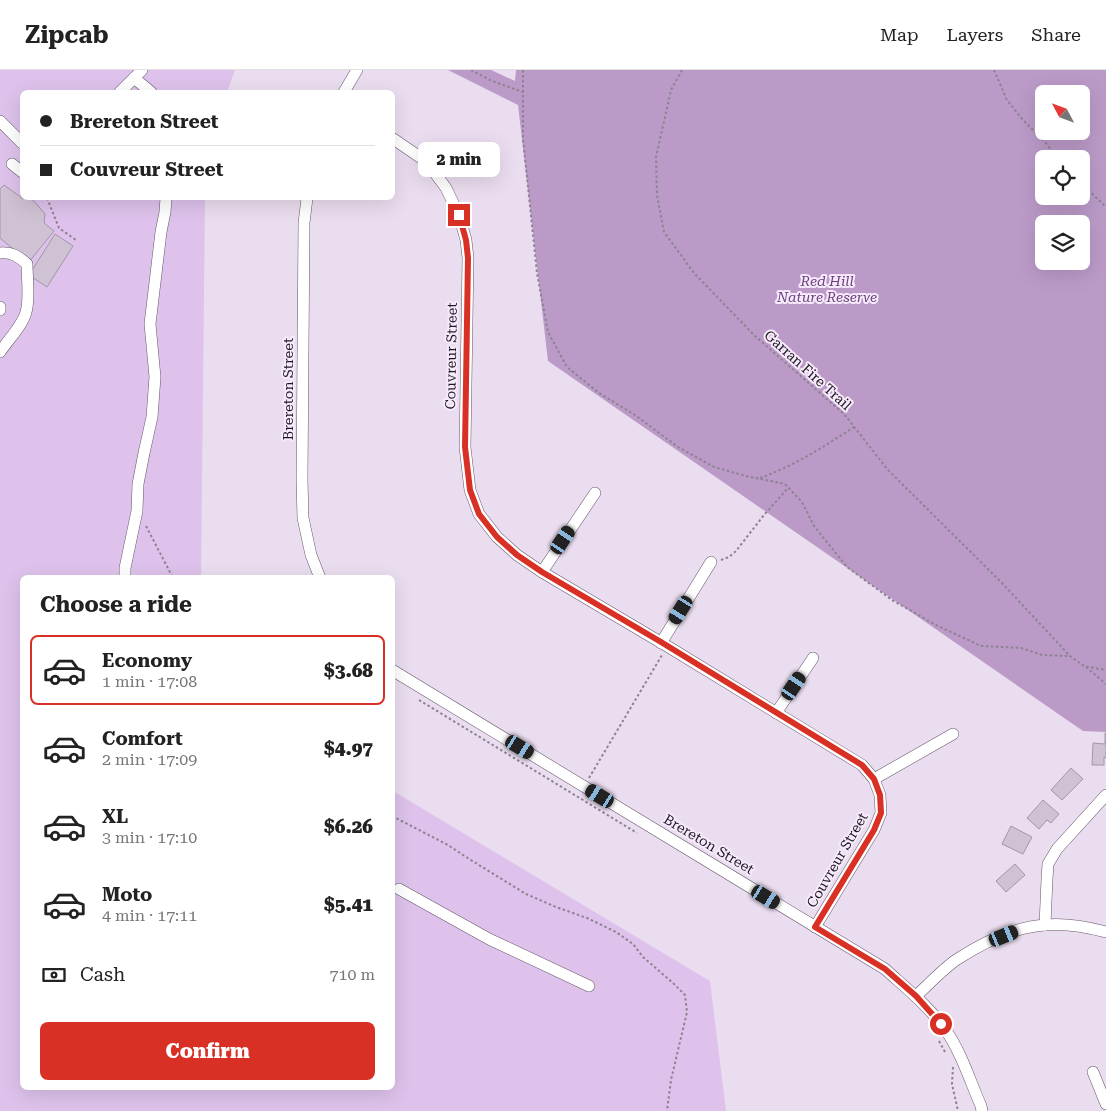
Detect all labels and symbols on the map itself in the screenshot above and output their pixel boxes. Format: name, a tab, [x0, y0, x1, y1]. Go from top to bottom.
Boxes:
north arrow	[1035, 85, 1090, 140]
callout: 2 min	[418, 142, 500, 178]
route end	[448, 204, 470, 226]
park label: Red Hill Nature Reserve	[776, 273, 877, 305]
street label: Couvreur Street	[442, 302, 460, 410]
street label: Garran Fire Trail	[761, 327, 855, 414]
street label: Brereton Street	[280, 338, 296, 440]
car	[548, 523, 577, 557]
car	[666, 593, 695, 627]
car	[779, 669, 808, 703]
car	[503, 733, 536, 761]
car	[583, 782, 616, 810]
street label: Couvreur Street	[803, 810, 871, 910]
street label: Brereton Street	[661, 811, 757, 877]
car	[749, 883, 782, 911]
car	[987, 923, 1020, 949]
route start	[930, 1013, 952, 1035]

